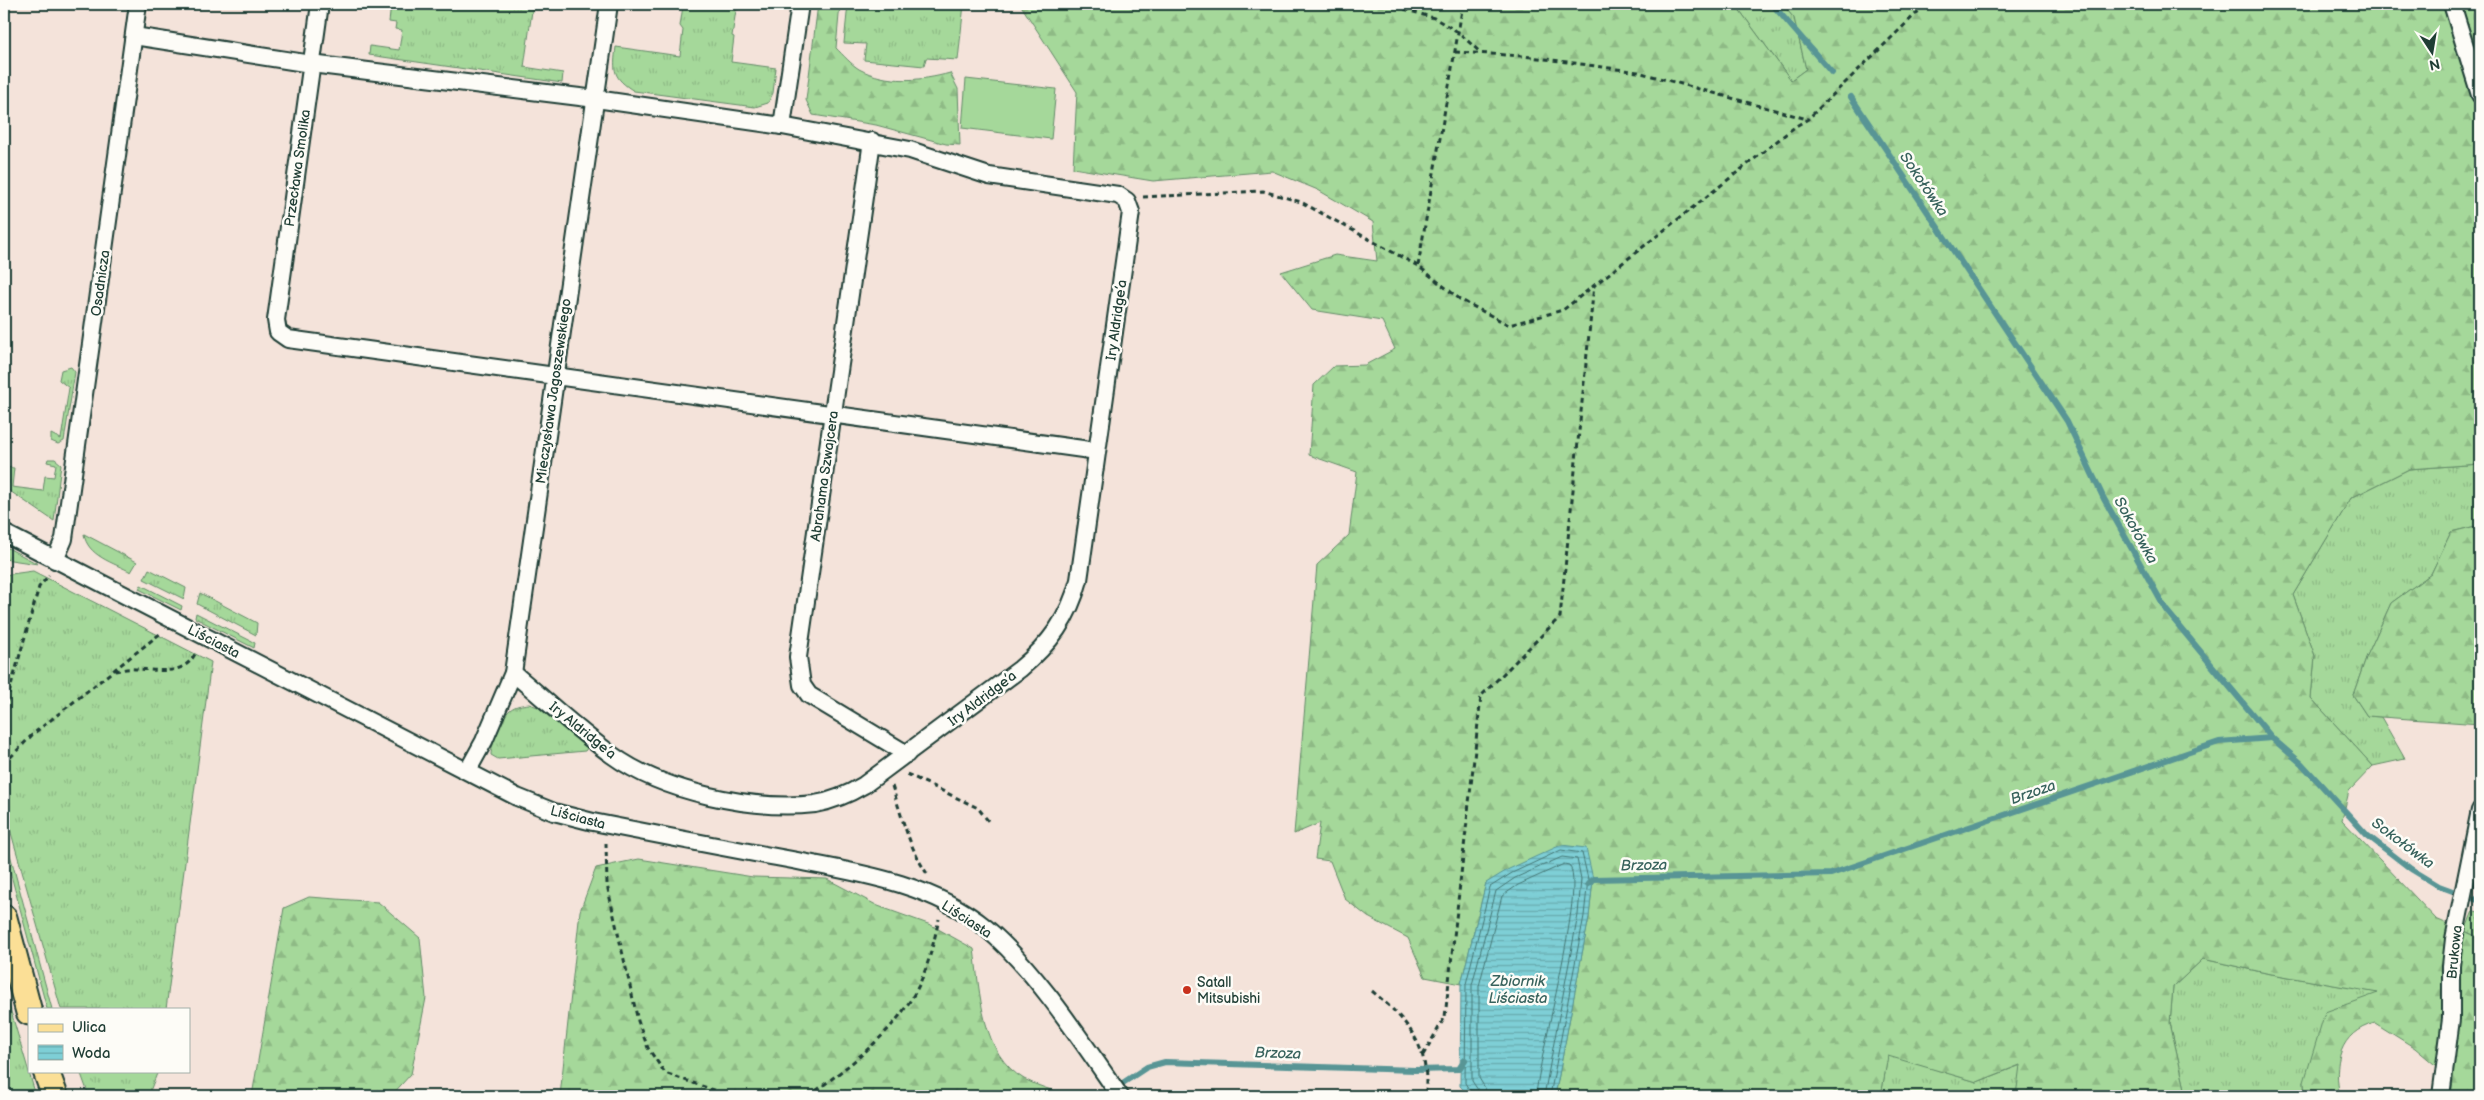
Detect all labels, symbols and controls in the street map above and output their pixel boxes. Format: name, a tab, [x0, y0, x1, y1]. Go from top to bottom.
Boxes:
north arrow	[2406, 28, 2456, 78]
text: N	[2428, 55, 2442, 74]
street label: Przecława Smolika	[281, 108, 314, 228]
water label: Sokołówka	[1895, 148, 1952, 220]
street label: Osadnicza	[87, 249, 114, 317]
street label: Iry Aldridge’a	[1102, 279, 1131, 361]
street label: Mieczysława Jagoszewskiego	[532, 297, 575, 485]
street label: Abrahama Szwajcera	[807, 409, 842, 543]
water label: Sokołówka	[2109, 493, 2162, 567]
street label: Liściasta	[185, 621, 243, 662]
street label: Iry Aldridge’a	[945, 667, 1020, 730]
street label: Iry Aldridge’a	[546, 698, 620, 763]
water label: Brzoza	[2008, 776, 2058, 809]
street label: Liściasta	[548, 802, 607, 833]
water label: Sokołówka	[2368, 814, 2438, 873]
water label: Brzoza	[1621, 856, 1667, 875]
street label: Liściasta	[938, 897, 995, 942]
street label: Brukowa	[2443, 924, 2466, 980]
water label: Zbiornik Liściasta	[1488, 972, 1548, 1008]
place label: Satall Mitsubishi	[1197, 974, 1260, 1007]
marker: Satall Mitsubishi	[1181, 984, 1193, 996]
legend	[28, 1008, 190, 1072]
text: Ulica	[72, 1018, 106, 1037]
water label: Brzoza	[1254, 1043, 1302, 1064]
text: Woda	[72, 1044, 110, 1063]

